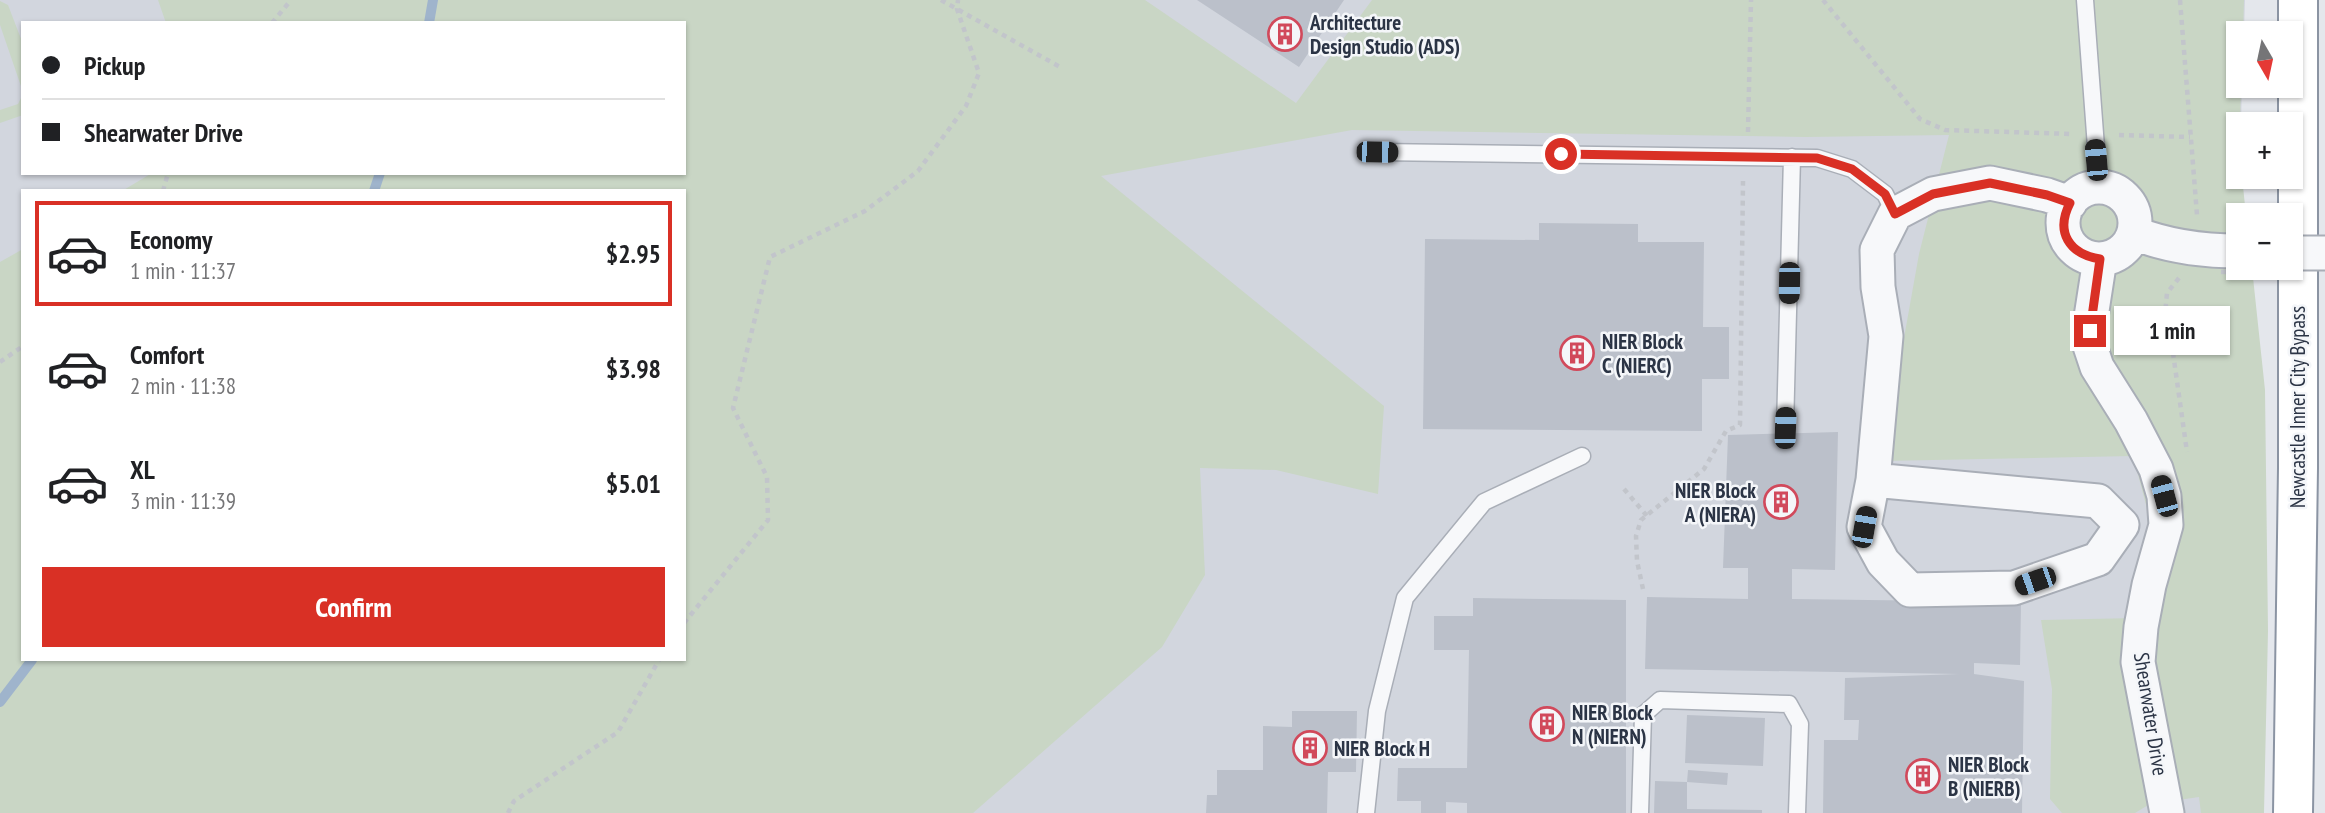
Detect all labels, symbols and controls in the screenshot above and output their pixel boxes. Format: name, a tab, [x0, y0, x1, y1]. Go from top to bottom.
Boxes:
place label: Architecture Design Studio (ADS)	[1309, 9, 1460, 60]
building icon: Architecture Design Studio (ADS)	[1266, 15, 1304, 53]
north arrow	[2226, 21, 2303, 98]
map controls	[2226, 21, 2303, 280]
text: Pickup	[84, 49, 145, 82]
button: +	[2226, 112, 2303, 189]
text: Shearwater Drive	[84, 116, 243, 149]
route start	[1545, 138, 1577, 170]
car	[2084, 138, 2109, 182]
car	[1356, 141, 1399, 163]
button: −	[2226, 203, 2303, 280]
icon: car	[46, 222, 109, 285]
text: Economy	[130, 223, 212, 256]
text: $2.95	[606, 237, 661, 270]
text: 1 min · 11:37	[130, 256, 236, 285]
car	[1779, 262, 1800, 304]
callout: 1 min	[2114, 306, 2230, 356]
street label: Newcastle Inner City Bypass	[2284, 306, 2311, 508]
route end	[2074, 315, 2106, 347]
text: 1 min	[2149, 316, 2195, 345]
place label: NIER Block C (NIERC)	[1602, 328, 1683, 379]
building icon: NIER Block C (NIERC)	[1558, 334, 1596, 372]
icon: car	[46, 337, 109, 400]
text: Comfort	[130, 338, 204, 371]
text: $3.98	[606, 352, 661, 385]
text: 2 min · 11:38	[130, 371, 236, 400]
car	[1774, 407, 1797, 449]
icon: car	[46, 452, 109, 515]
text: XL	[130, 453, 155, 486]
text: $5.01	[606, 467, 661, 500]
car	[2149, 473, 2180, 519]
place label: NIER Block A (NIERA)	[1675, 477, 1756, 528]
building icon: NIER Block A (NIERA)	[1762, 483, 1800, 521]
text: 3 min · 11:39	[130, 486, 236, 515]
car	[1851, 504, 1878, 550]
car	[2012, 564, 2059, 598]
button: Confirm	[42, 567, 665, 647]
street label: Shearwater Drive	[2128, 650, 2174, 778]
place label: NIER Block N (NIERN)	[1572, 699, 1653, 750]
building icon: NIER Block N (NIERN)	[1528, 705, 1566, 743]
building icon: NIER Block H	[1291, 729, 1329, 767]
place label: NIER Block H	[1334, 735, 1430, 762]
place label: NIER Block B (NIERB)	[1948, 751, 2029, 802]
building icon: NIER Block B (NIERB)	[1904, 757, 1942, 795]

